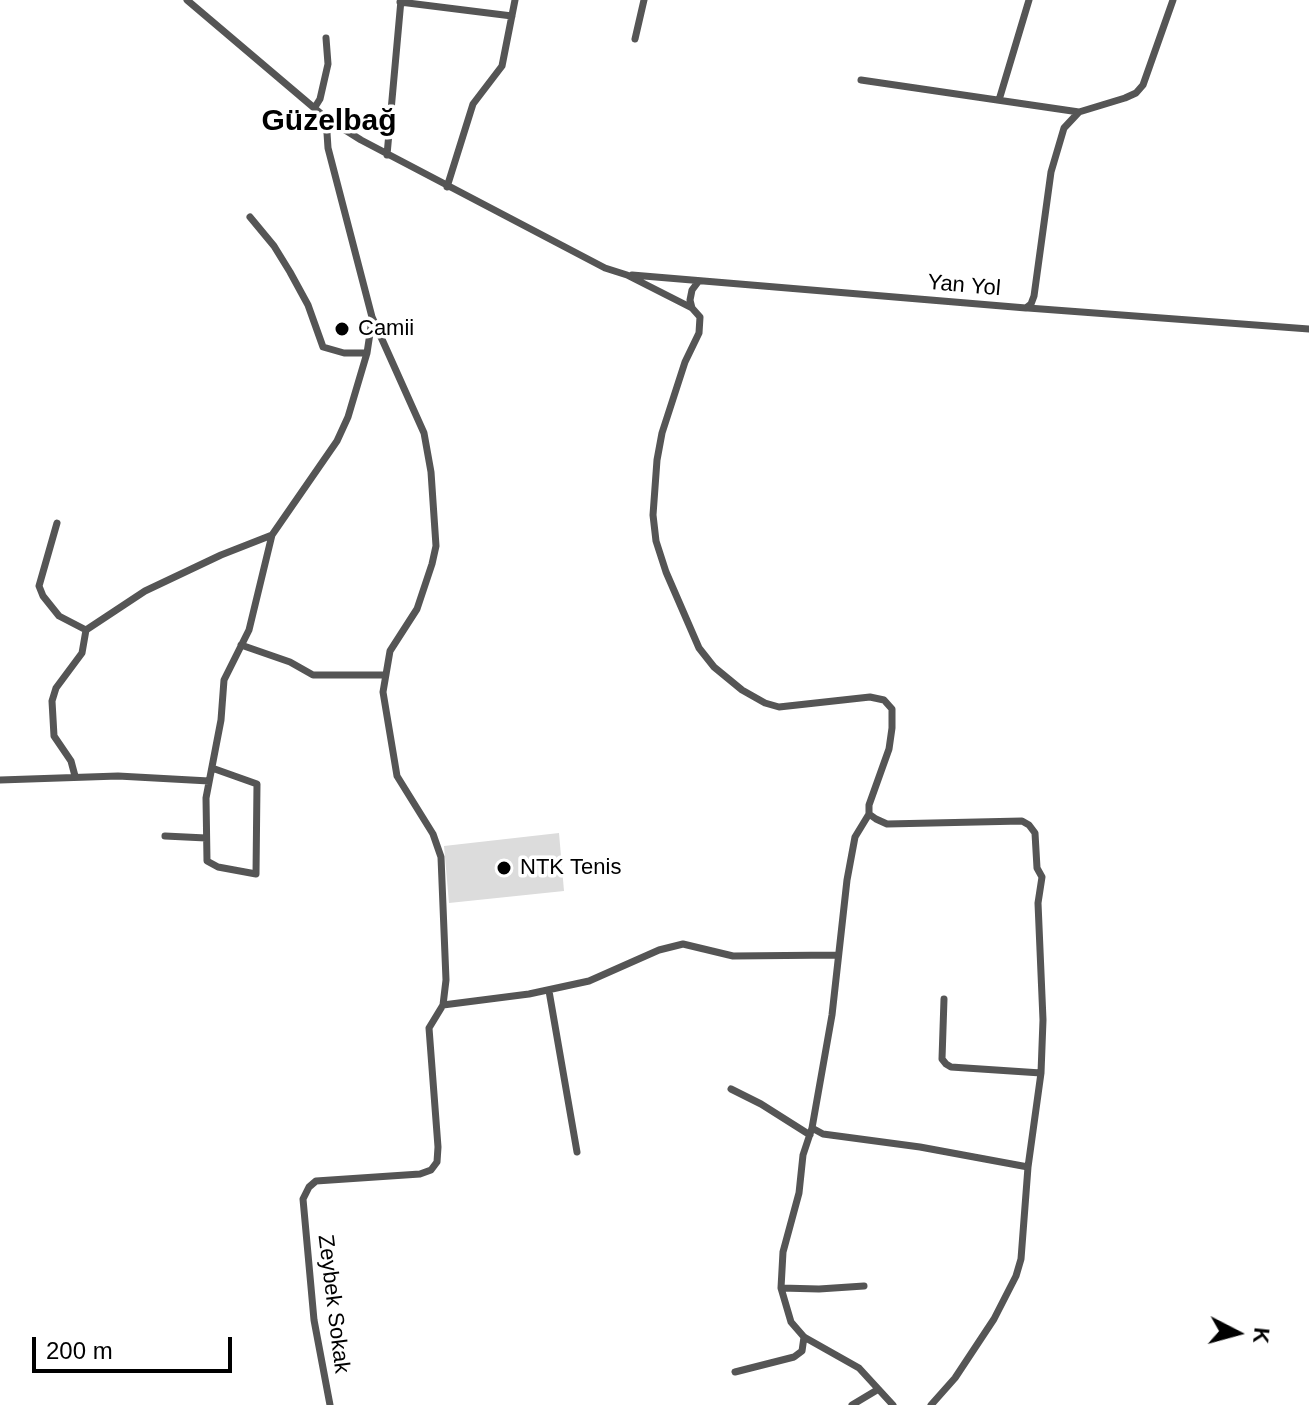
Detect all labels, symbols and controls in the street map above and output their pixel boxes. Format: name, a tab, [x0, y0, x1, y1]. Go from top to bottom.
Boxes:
district label: Güzelbağ	[261, 104, 397, 140]
street label: Yan Yol	[926, 270, 1002, 302]
place label: Camii	[358, 316, 414, 342]
marker: Camii	[333, 320, 351, 338]
place label: NTK Tenis	[520, 855, 621, 881]
marker: NTK Tenis	[495, 859, 513, 877]
street label: Zeybek Sokak	[311, 1233, 355, 1375]
north arrow	[1197, 1293, 1277, 1373]
scale bar	[36, 1321, 236, 1371]
text: K	[1248, 1326, 1275, 1345]
text: 200 m	[46, 1337, 113, 1364]

